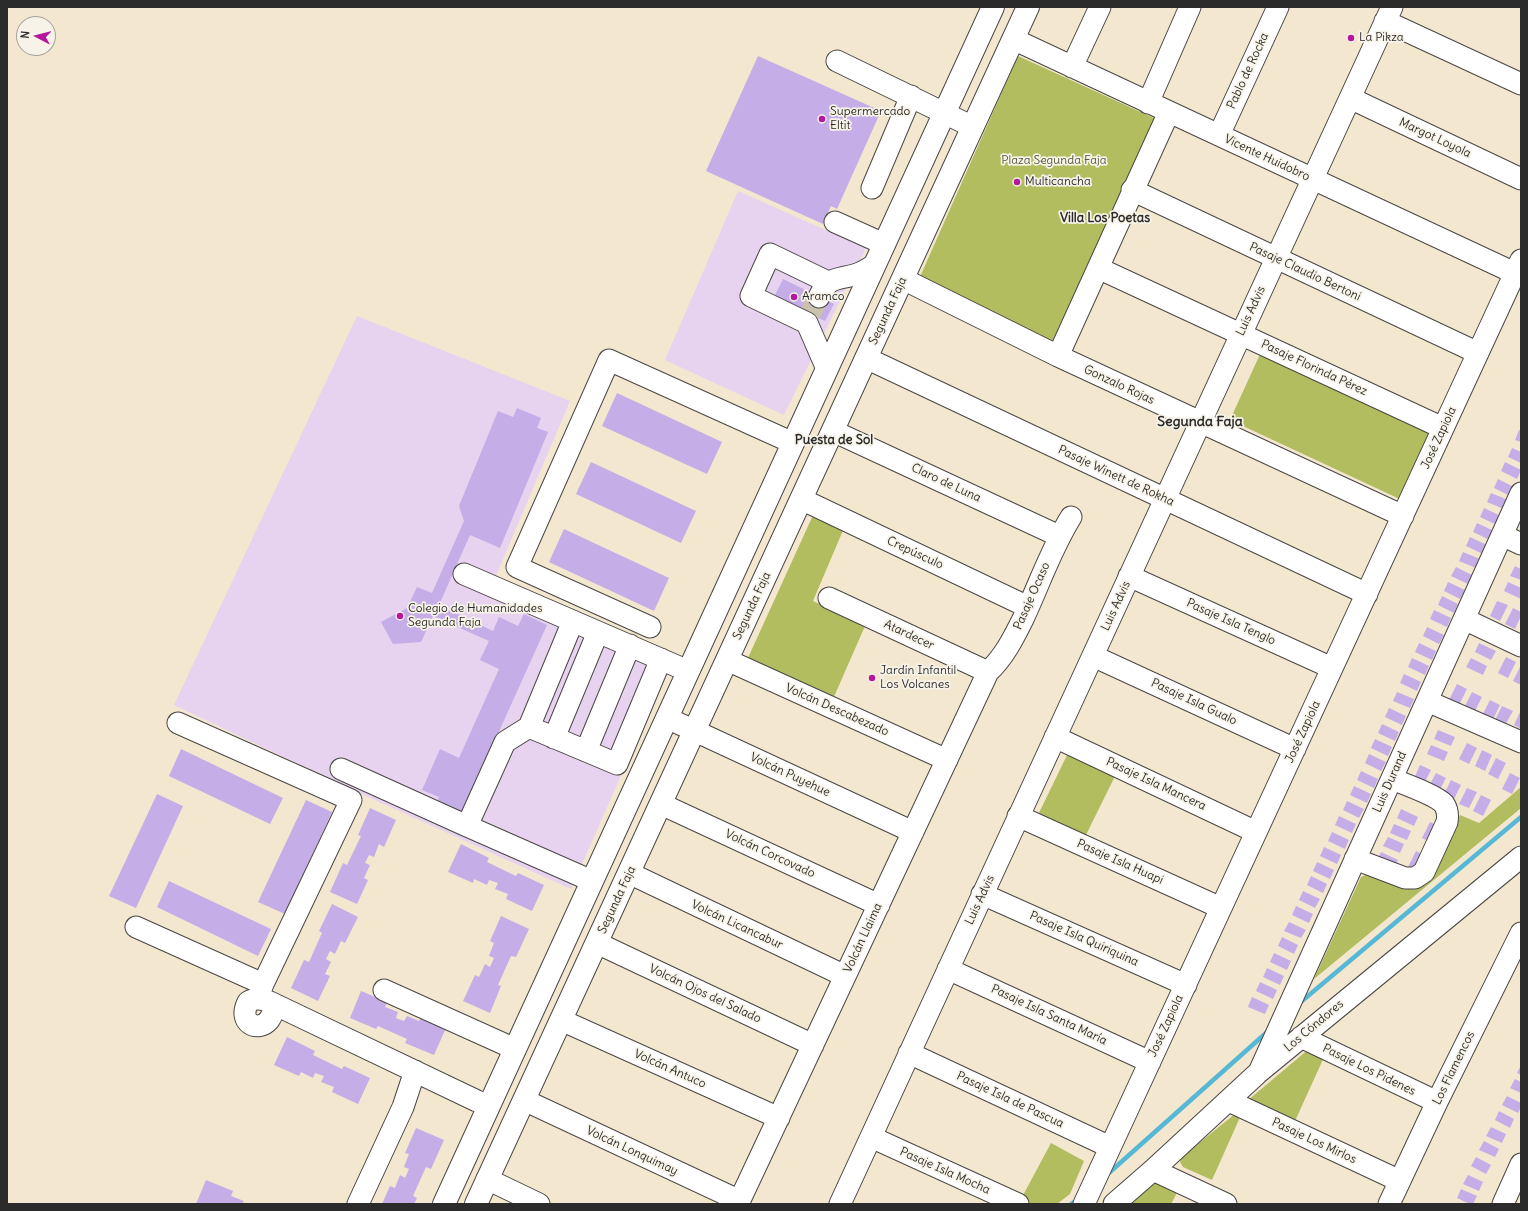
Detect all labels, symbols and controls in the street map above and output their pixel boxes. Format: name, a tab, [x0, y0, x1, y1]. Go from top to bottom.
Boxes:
north arrow	[16, 16, 56, 56]
text: N	[18, 30, 32, 39]
street label: Pablo de Rocka	[1224, 31, 1272, 111]
place label: La Pikza	[1359, 31, 1404, 45]
marker: La Pikza	[1346, 33, 1356, 43]
place label: Supermercado Eltit	[830, 105, 910, 133]
marker: Supermercado Eltit	[817, 114, 827, 124]
street label: Margot Loyola	[1397, 115, 1473, 161]
street label: Vicente Huidobro	[1222, 132, 1312, 184]
park label: Plaza Segunda Faja	[1001, 154, 1107, 168]
place label: Multicancha	[1025, 175, 1091, 189]
marker: Multicancha	[1012, 177, 1022, 187]
district label: Villa Los Poetas	[1060, 210, 1150, 226]
street label: Pasaje Claudio Bertoni	[1247, 240, 1363, 304]
street label: Segunda Faja	[866, 275, 910, 347]
street label: Luis Advis	[1233, 284, 1269, 338]
place label: Aramco	[802, 290, 845, 304]
marker: Aramco	[789, 292, 799, 302]
street label: Pasaje Florinda Pérez	[1259, 337, 1369, 399]
street label: Gonzalo Rojas	[1081, 362, 1157, 408]
street label: José Zapiola	[1418, 405, 1460, 471]
district label: Segunda Faja	[1157, 414, 1243, 430]
district label: Puesta de Sol	[795, 432, 873, 448]
street label: Pasaje Winett de Rokha	[1056, 443, 1176, 509]
street label: Claro de Luna	[909, 461, 983, 505]
street label: Crepúsculo	[884, 534, 946, 572]
street label: Pasaje Ocaso	[1011, 560, 1053, 632]
street label: Segunda Faja	[730, 570, 774, 642]
street label: Luis Advis	[1098, 579, 1134, 633]
street label: Pasaje Isla Tenglo	[1184, 596, 1278, 648]
place label: Colegio de Humanidades Segunda Faja	[408, 602, 542, 630]
marker: Colegio de Humanidades Segunda Faja	[395, 611, 405, 621]
street label: Atardecer	[881, 617, 937, 653]
place label: Jardín Infantil Los Volcanes	[880, 664, 956, 692]
marker: Jardín Infantil Los Volcanes	[867, 673, 877, 683]
street label: Pasaje Isla Gualo	[1149, 676, 1239, 728]
street label: Volcán Descabezado	[783, 681, 891, 739]
street label: José Zapiola	[1282, 699, 1324, 765]
street label: Luis Durand	[1370, 749, 1410, 815]
street label: Volcán Puyehue	[748, 750, 832, 800]
street label: Pasaje Isla Mancera	[1104, 755, 1208, 813]
street label: Volcán Corcovado	[723, 827, 817, 881]
street label: Pasaje Isla Huapi	[1075, 836, 1165, 888]
street label: Segunda Faja	[595, 864, 639, 936]
street label: Luis Advis	[962, 873, 998, 927]
street label: Volcán Licancabur	[689, 897, 785, 953]
street label: Volcán Llaima	[841, 901, 885, 975]
street label: Pasaje Isla Quiriquina	[1027, 908, 1141, 970]
street label: Volcán Ojos del Salado	[647, 962, 763, 1026]
street label: Pasaje Isla Santa María	[989, 982, 1109, 1048]
street label: José Zapiola	[1145, 993, 1187, 1059]
street label: Los Cóndores	[1281, 997, 1347, 1055]
street label: Los Flamencos	[1430, 1029, 1478, 1107]
street label: Pasaje Los Pidenes	[1320, 1041, 1418, 1099]
street label: Volcán Antuco	[632, 1047, 708, 1091]
street label: Pasaje Isla de Pascua	[954, 1069, 1066, 1131]
street label: Pasaje Los Mirlos	[1269, 1115, 1359, 1167]
street label: Volcán Lonquimay	[584, 1123, 680, 1179]
street label: Pasaje Isla Mocha	[898, 1145, 992, 1197]

